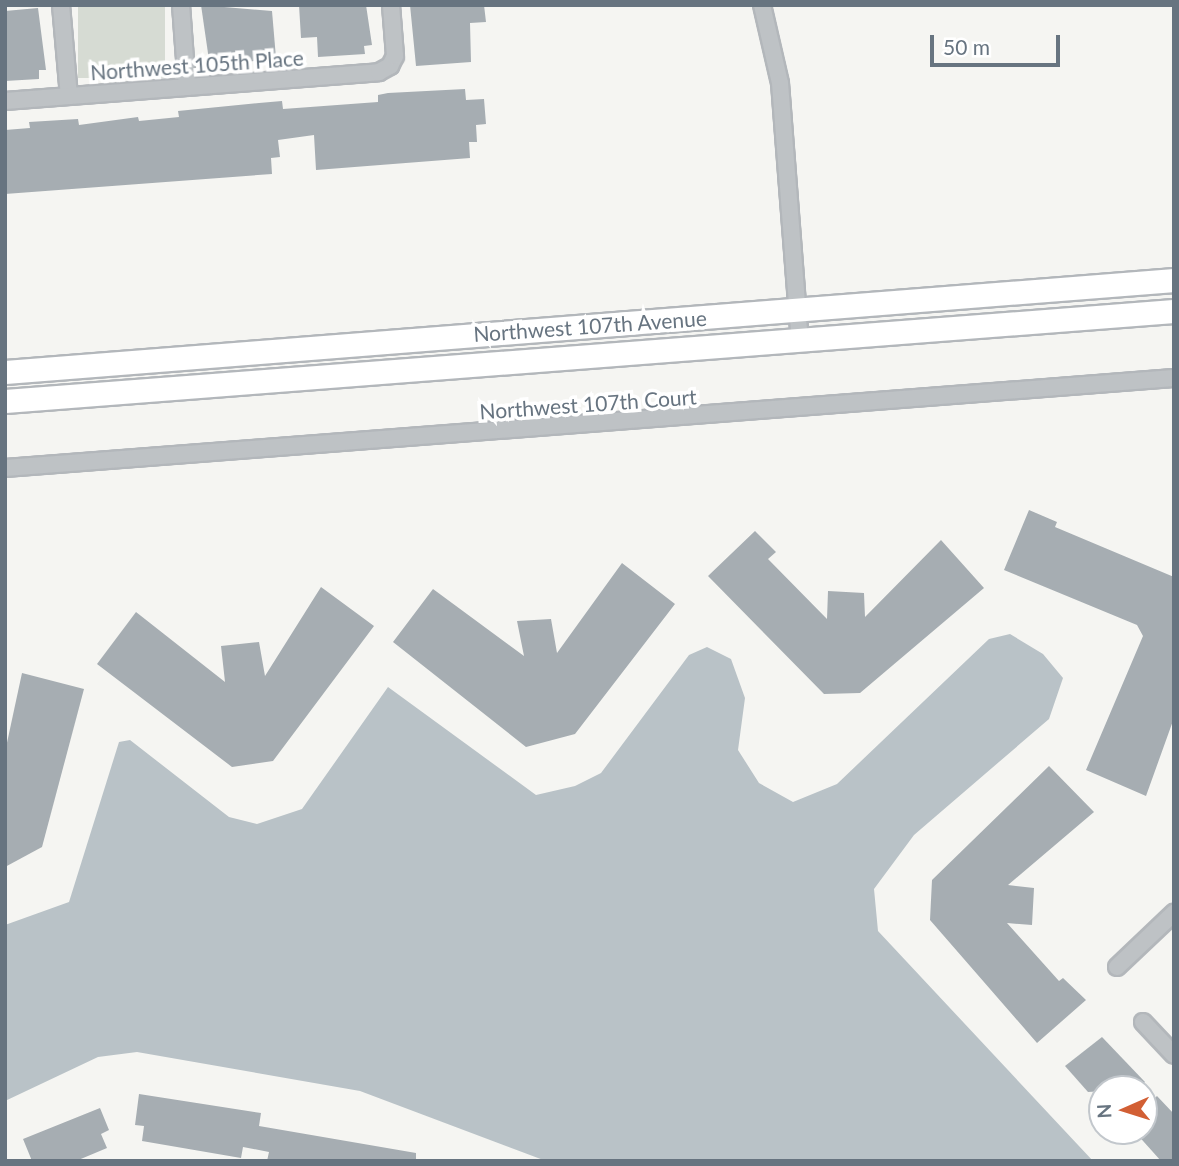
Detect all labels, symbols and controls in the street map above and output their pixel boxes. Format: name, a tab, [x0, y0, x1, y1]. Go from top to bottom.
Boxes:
scale bar	[934, 21, 1064, 65]
text: 50 m	[943, 34, 990, 59]
street label: Northwest 105th Place	[89, 45, 305, 85]
street label: Northwest 107th Avenue	[472, 305, 708, 347]
street label: Northwest 107th Court	[479, 384, 697, 424]
north arrow	[1088, 1075, 1158, 1145]
text: N	[1092, 1103, 1115, 1119]

